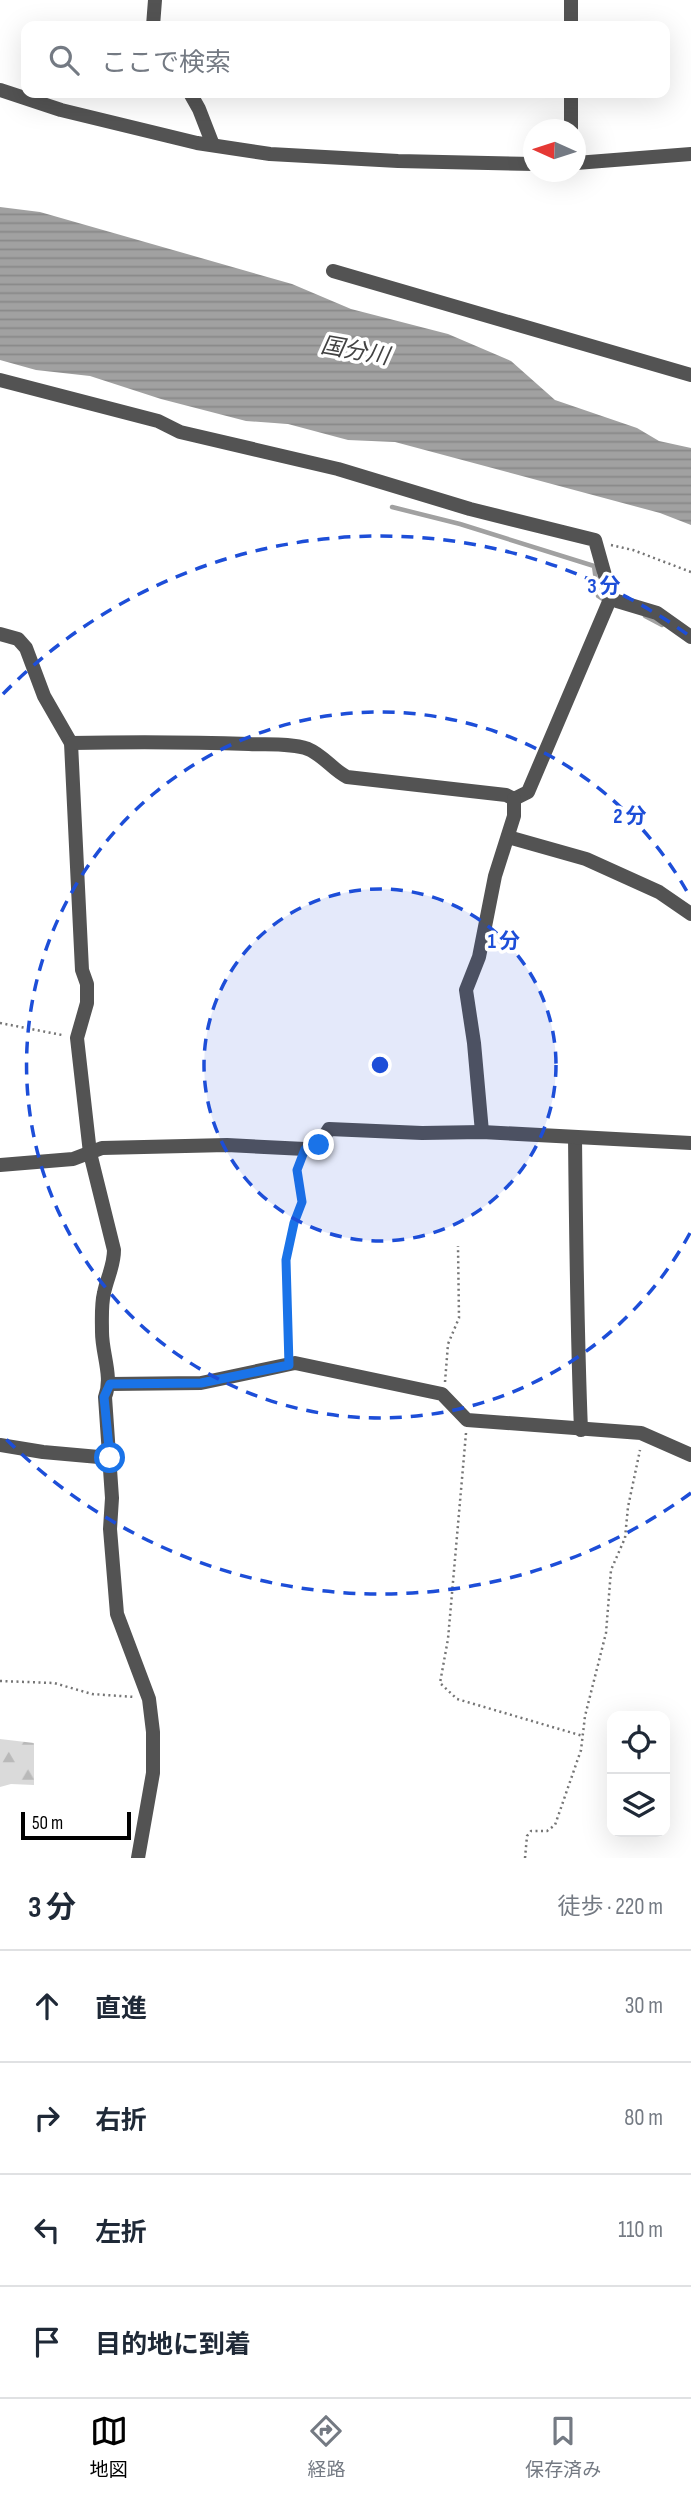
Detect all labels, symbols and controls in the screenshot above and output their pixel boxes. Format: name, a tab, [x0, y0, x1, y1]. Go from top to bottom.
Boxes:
search box	[21, 21, 670, 98]
icon: search	[45, 41, 83, 79]
text: ここで検索	[101, 48, 231, 79]
north arrow	[523, 119, 586, 182]
water label: 国分川	[318, 331, 394, 371]
text: 3 分	[587, 574, 621, 599]
text: 2 分	[613, 804, 647, 829]
text: 1 分	[488, 929, 520, 954]
centre of rings	[368, 1053, 392, 1077]
route end	[303, 1129, 334, 1160]
route start	[94, 1442, 125, 1473]
map controls	[607, 1711, 670, 1837]
button: locate	[607, 1711, 670, 1774]
button: layers	[607, 1774, 670, 1837]
scale bar	[21, 1809, 131, 1841]
text: 50 m	[32, 1812, 63, 1835]
text: 3 分	[28, 1890, 76, 1926]
text: 徒歩 · 220 m	[557, 1893, 663, 1921]
icon: ahead	[28, 1987, 66, 2025]
text: 30 m	[625, 1992, 663, 2020]
text: 直進	[95, 1994, 147, 2025]
icon: right	[28, 2099, 66, 2137]
text: 80 m	[624, 2104, 663, 2132]
text: 右折	[95, 2106, 147, 2137]
icon: left	[28, 2211, 66, 2249]
text: 110 m	[618, 2216, 663, 2244]
text: 左折	[95, 2218, 147, 2249]
icon: arrive	[28, 2323, 66, 2361]
text: 目的地に到着	[95, 2330, 251, 2361]
tab: 地図	[90, 2412, 128, 2482]
tab: 経路	[307, 2412, 345, 2482]
tab: 保存済み	[525, 2412, 601, 2482]

